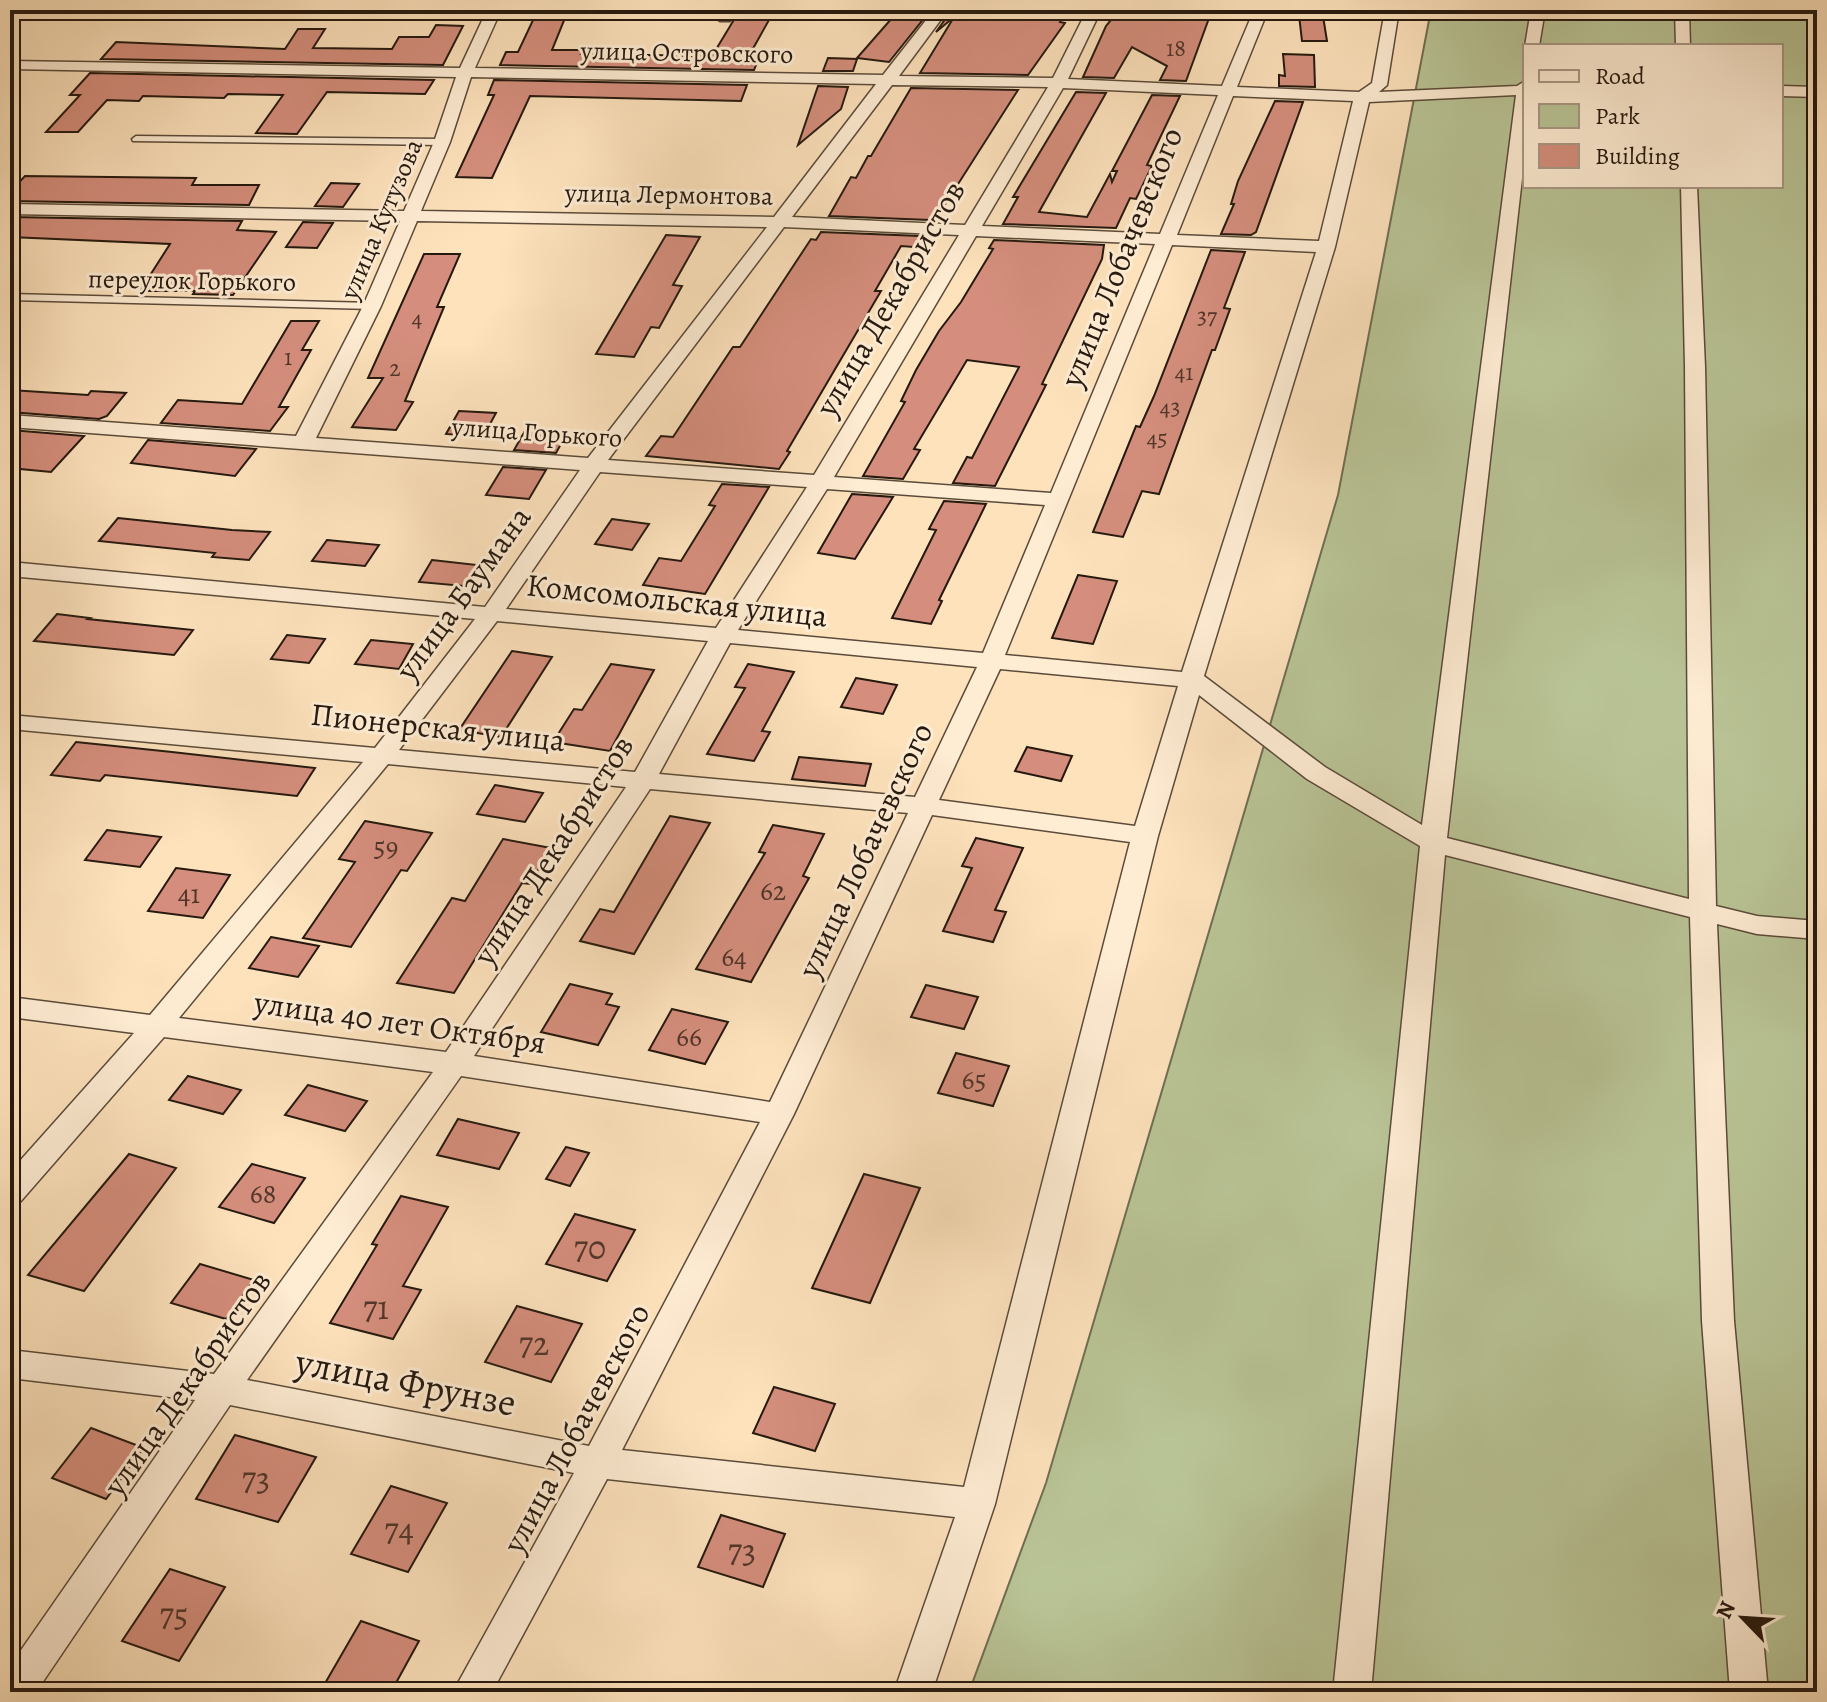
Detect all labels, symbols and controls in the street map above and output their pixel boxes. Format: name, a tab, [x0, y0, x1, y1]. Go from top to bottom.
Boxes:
house number: 18	[1166, 32, 1186, 64]
street label: улица Островского	[579, 33, 794, 72]
legend	[1523, 44, 1783, 188]
text: Road	[1595, 60, 1645, 92]
text: Park	[1595, 100, 1640, 132]
street label: улица Лобачевского	[1048, 121, 1193, 394]
street label: улица Кутузова	[332, 134, 431, 306]
text: Building	[1595, 140, 1680, 172]
street label: улица Декабристов	[804, 172, 975, 425]
street label: улица Лермонтова	[564, 175, 773, 214]
street label: переулок Горького	[88, 261, 296, 300]
house number: 37	[1197, 300, 1218, 332]
house number: 4	[412, 302, 423, 334]
house number: 1	[284, 341, 292, 373]
house number: 2	[389, 352, 401, 384]
house number: 41	[1174, 356, 1194, 388]
house number: 43	[1160, 391, 1180, 423]
street label: улица Горького	[450, 409, 623, 456]
house number: 45	[1146, 422, 1168, 454]
street label: улица Баумана	[384, 497, 541, 690]
street label: Комсомольская улица	[524, 562, 830, 638]
street label: Пионерская улица	[309, 692, 568, 762]
street label: улица Лобачевского	[786, 715, 943, 986]
street label: улица Декабристов	[462, 727, 644, 974]
house number: 59	[374, 828, 398, 866]
house number: 62	[760, 872, 786, 910]
house number: 41	[178, 875, 200, 913]
house number: 64	[721, 938, 747, 976]
street label: улица 40 лет Октября	[250, 980, 549, 1064]
house number: 66	[676, 1018, 702, 1056]
house number: 65	[962, 1061, 986, 1099]
house number: 68	[250, 1175, 276, 1213]
house number: 70	[574, 1224, 606, 1271]
street label: улица Декабристов	[92, 1262, 281, 1505]
house number: 71	[363, 1284, 389, 1331]
street label: улица Лобачевского	[491, 1296, 660, 1561]
house number: 72	[519, 1320, 549, 1367]
street label: улица Фрунзе	[290, 1335, 521, 1429]
house number: 73	[242, 1455, 270, 1502]
house number: 74	[384, 1506, 414, 1553]
house number: 73	[728, 1527, 756, 1574]
north arrow	[1703, 1578, 1783, 1658]
house number: 75	[160, 1591, 188, 1638]
text: N	[1709, 1596, 1743, 1624]

